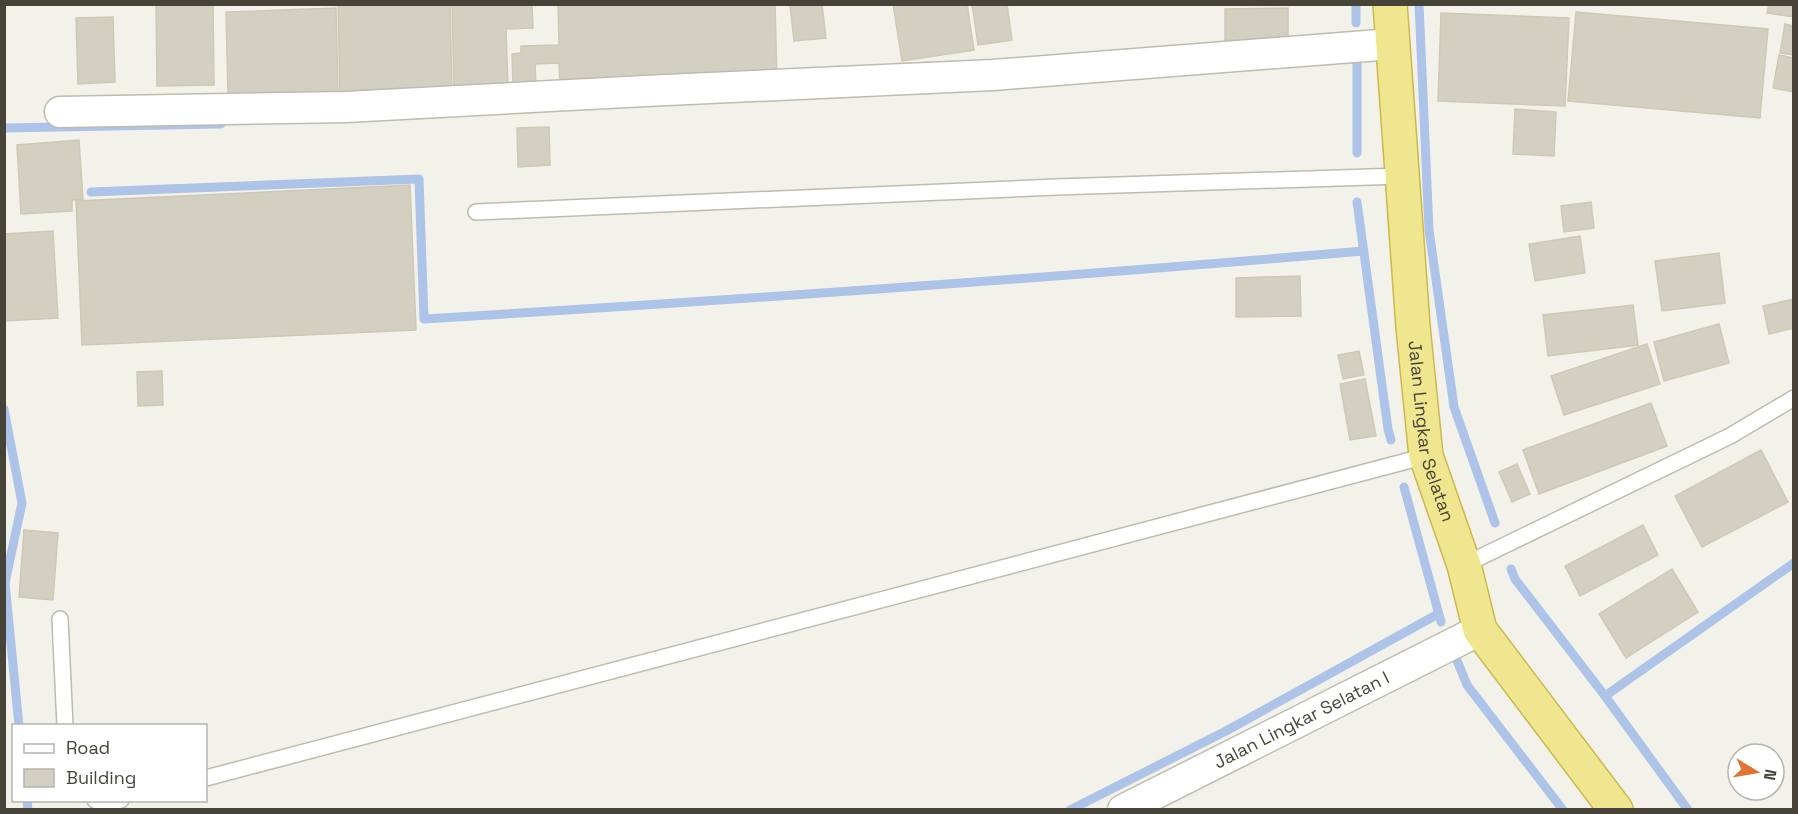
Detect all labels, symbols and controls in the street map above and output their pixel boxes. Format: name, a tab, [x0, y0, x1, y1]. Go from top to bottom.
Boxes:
street label: Jalan Lingkar Selatan	[1403, 340, 1460, 525]
street label: Jalan Lingkar Selatan I	[1210, 666, 1393, 773]
legend	[12, 724, 207, 802]
text: Road	[66, 736, 110, 759]
north arrow	[1726, 742, 1786, 802]
text: Building	[66, 766, 136, 789]
text: N	[1759, 767, 1782, 782]

